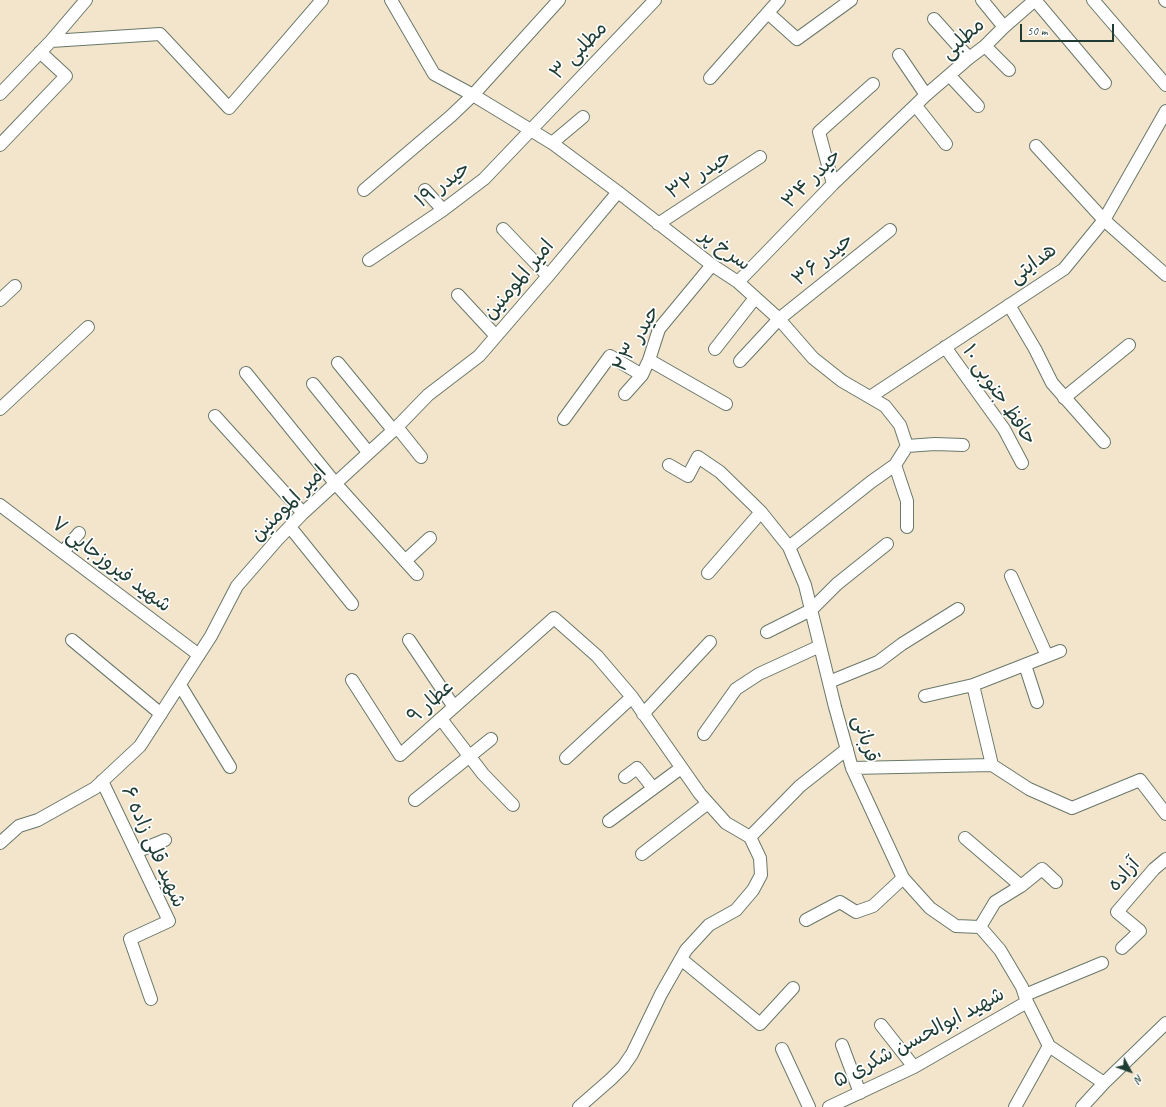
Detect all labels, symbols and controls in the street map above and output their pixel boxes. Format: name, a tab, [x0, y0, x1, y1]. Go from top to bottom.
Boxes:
street label: مطلبی	[936, 13, 990, 65]
scale bar	[1022, 16, 1116, 42]
street label: مطلبی ۳	[545, 17, 613, 85]
text: 50 m	[1027, 23, 1047, 39]
street label: حیدر ۳۴	[777, 144, 847, 214]
street label: حیدر ۳۲	[662, 145, 736, 205]
street label: حیدر ۱۹	[411, 156, 475, 214]
street label: سرخ پر	[695, 224, 755, 276]
street label: حیدر ۳۶	[788, 228, 858, 292]
street label: امیر المومنین	[478, 235, 560, 325]
street label: هدایتی	[1004, 238, 1062, 290]
street label: حیدر ۲۳	[608, 301, 666, 377]
street label: حافظ جنوبی ۱۰	[957, 340, 1041, 450]
street label: امیر المومنین	[246, 461, 332, 547]
street label: شهید فیروزجایی ۷	[46, 512, 176, 618]
street label: عطار ۹	[403, 675, 459, 729]
street label: قربانی	[846, 713, 884, 765]
street label: شهید قلی زاده ۶	[115, 782, 191, 912]
street label: آزاده	[1103, 853, 1145, 897]
street label: شهید ابوالحسن شکری ۵	[829, 983, 1009, 1093]
north arrow	[1110, 1051, 1150, 1091]
text: N	[1132, 1072, 1147, 1086]

